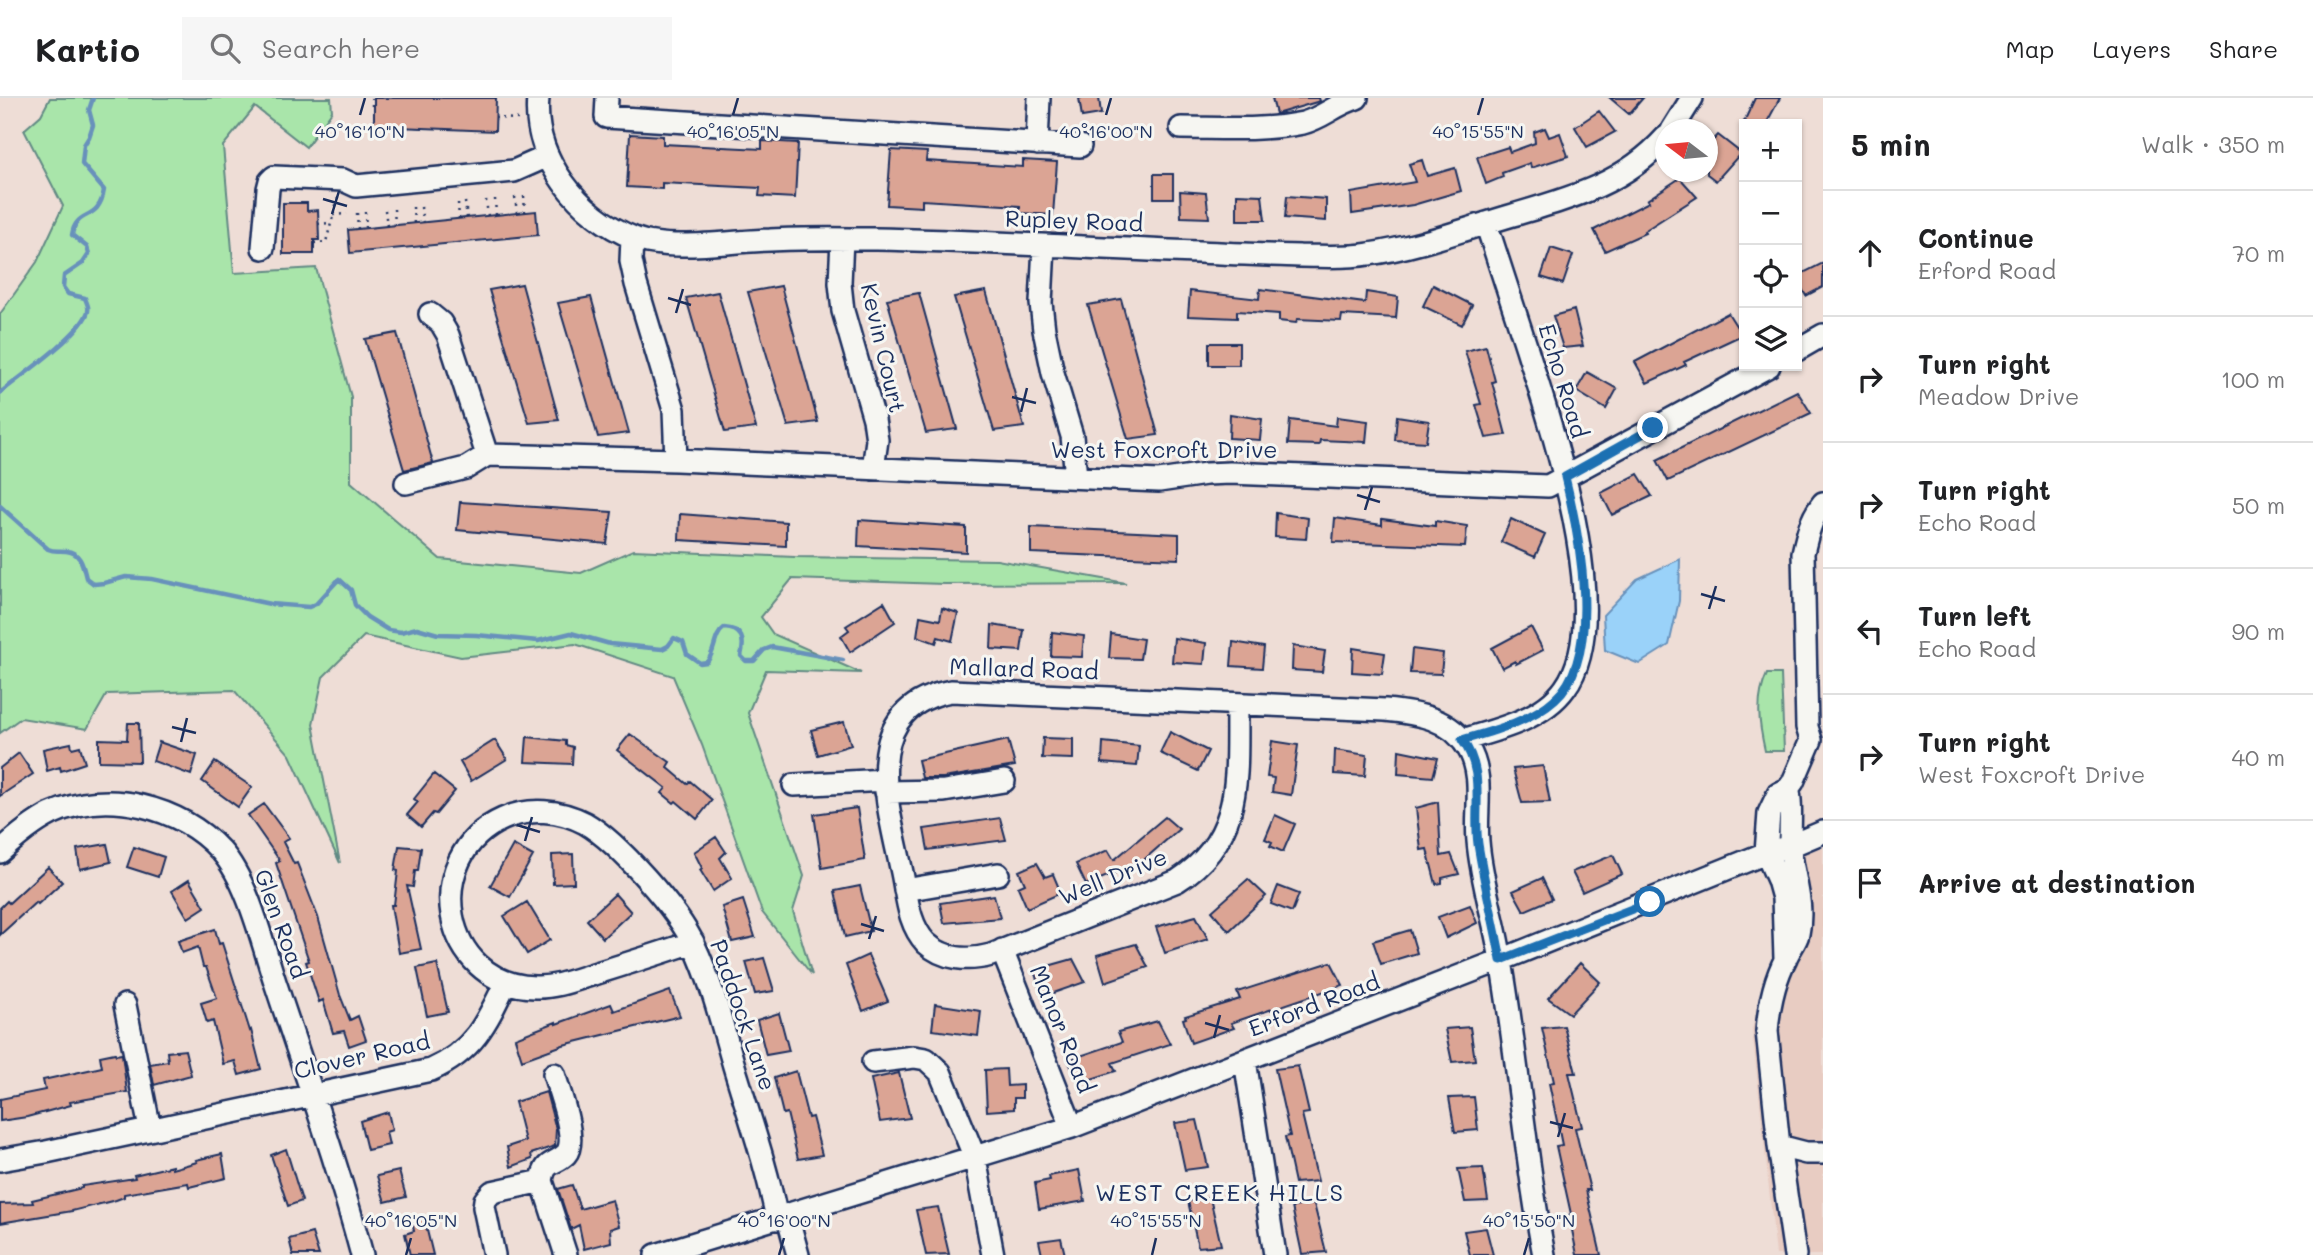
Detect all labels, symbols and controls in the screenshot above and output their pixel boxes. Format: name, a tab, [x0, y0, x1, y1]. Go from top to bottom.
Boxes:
search box	[182, 17, 672, 80]
text: Kartio	[35, 27, 140, 70]
icon: search	[206, 29, 244, 67]
text: Search here	[262, 31, 420, 65]
text: Map	[2006, 33, 2054, 64]
text: Layers	[2092, 33, 2171, 64]
text: Share	[2209, 33, 2278, 64]
text: 40°16'10"N	[315, 119, 405, 143]
text: 40°16'05"N	[687, 119, 779, 143]
text: 40°16'00"N	[1059, 119, 1153, 143]
text: 40°15'55"N	[1432, 119, 1524, 143]
north arrow	[1655, 119, 1718, 182]
map controls	[1739, 119, 1802, 371]
button: +	[1739, 119, 1802, 182]
text: 5 min	[1851, 124, 1931, 164]
text: Walk · 350 m	[2141, 129, 2285, 159]
button: −	[1739, 182, 1802, 245]
street label: Rupley Road	[1004, 203, 1144, 237]
text: Continue	[1918, 221, 2034, 255]
icon: ahead	[1851, 234, 1889, 272]
text: 70 m	[2232, 238, 2285, 268]
button: locate	[1739, 245, 1802, 308]
text: Erford Road	[1918, 255, 2056, 285]
street label: Kevin Court	[855, 280, 913, 415]
button: layers	[1739, 308, 1802, 371]
street label: Echo Road	[1532, 320, 1596, 442]
text: Turn right	[1918, 347, 2051, 381]
icon: right	[1851, 360, 1889, 398]
text: 100 m	[2221, 364, 2285, 394]
text: Meadow Drive	[1918, 381, 2079, 411]
route end	[1637, 412, 1668, 443]
street label: West Foxcroft Drive	[1050, 434, 1278, 464]
text: Turn right	[1918, 473, 2051, 507]
icon: right	[1851, 486, 1889, 524]
text: 50 m	[2232, 490, 2285, 520]
text: Echo Road	[1918, 507, 2036, 537]
text: Turn left	[1918, 599, 2031, 633]
icon: left	[1851, 612, 1889, 650]
text: 90 m	[2232, 616, 2285, 646]
text: Echo Road	[1918, 633, 2036, 663]
street label: Mallard Road	[949, 650, 1099, 686]
text: Turn right	[1918, 725, 2051, 759]
icon: right	[1851, 738, 1889, 776]
text: 40 m	[2232, 742, 2285, 772]
text: West Foxcroft Drive	[1918, 759, 2145, 789]
street label: Well Drive	[1054, 841, 1171, 911]
icon: arrive	[1851, 864, 1889, 902]
street label: Glen Road	[248, 865, 316, 983]
text: Arrive at destination	[1918, 866, 2195, 900]
route start	[1634, 886, 1665, 917]
street label: Paddock Lane	[704, 935, 784, 1094]
street label: Manor Road	[1024, 960, 1102, 1097]
street label: Erford Road	[1244, 965, 1383, 1043]
street label: Clover Road	[291, 1025, 433, 1085]
district label: WEST CREEK HILLS	[1095, 1176, 1345, 1207]
text: 40°16'05"N	[365, 1208, 457, 1232]
text: 40°16'00"N	[737, 1208, 831, 1232]
text: 40°15'55"N	[1110, 1208, 1202, 1232]
text: 40°15'50"N	[1483, 1208, 1575, 1232]

